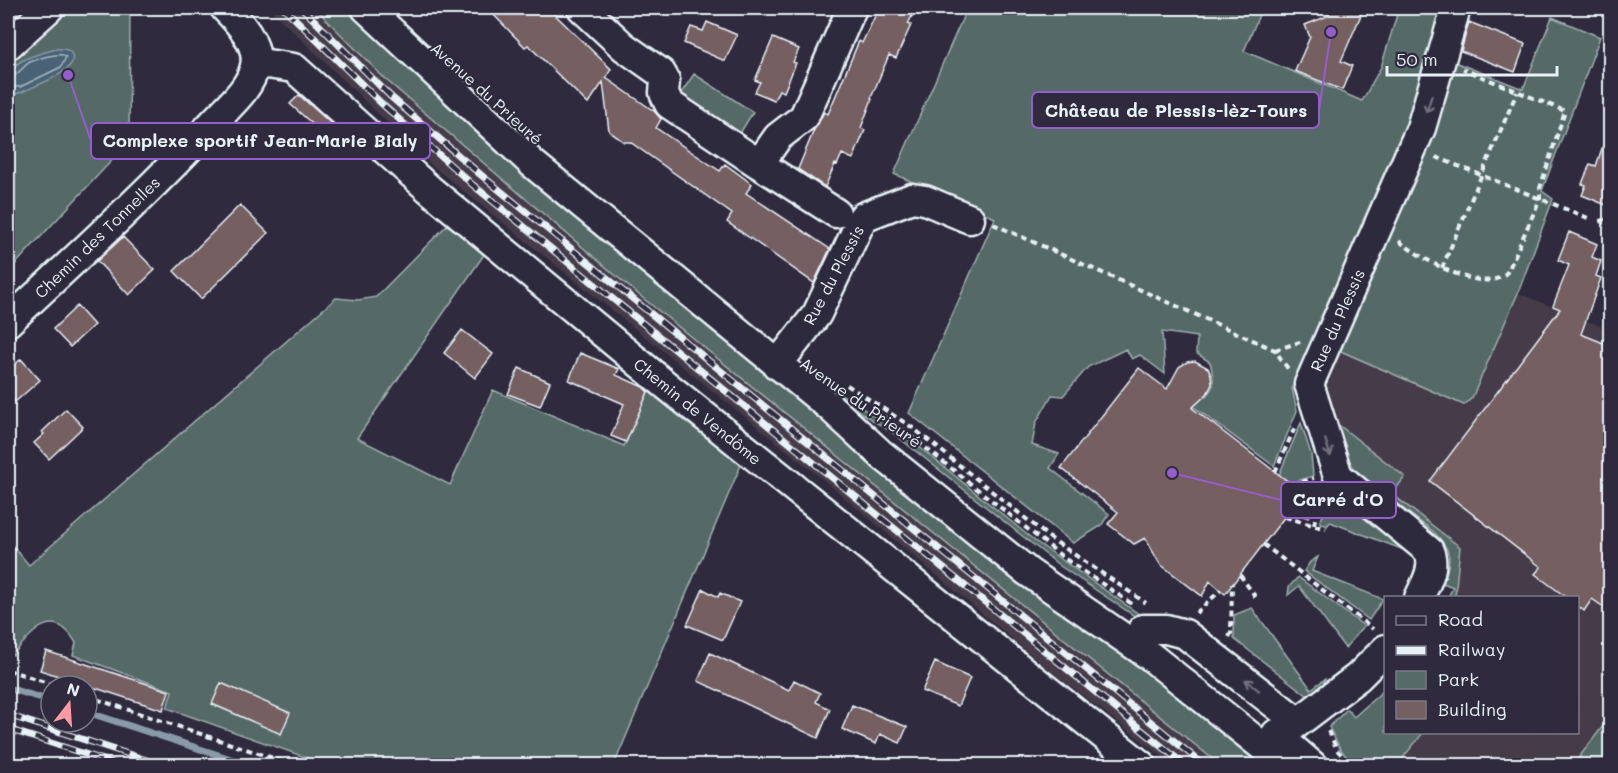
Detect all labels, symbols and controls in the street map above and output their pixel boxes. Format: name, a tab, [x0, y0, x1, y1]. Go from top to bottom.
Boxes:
street label: Avenue du Prieuré	[427, 37, 547, 149]
scale bar	[1387, 39, 1556, 77]
text: 50 m	[1396, 47, 1438, 71]
callout: Château de Plessis-lèz-Tours	[1032, 92, 1319, 128]
one-way arrow	[1423, 94, 1434, 113]
text: Château de Plessis-lèz-Tours	[1045, 98, 1307, 122]
callout: Complexe sportif Jean-Marie Bialy	[91, 123, 430, 159]
text: Complexe sportif Jean-Marie Bialy	[103, 128, 418, 152]
street label: Chemin des Tonnelles	[30, 172, 164, 302]
street label: Rue du Plessis	[798, 222, 868, 328]
street label: Rue du Plessis	[1305, 265, 1369, 375]
street label: Avenue du Prieuré	[796, 352, 926, 452]
street label: Chemin de Vendôme	[630, 353, 766, 469]
one-way arrow	[1323, 438, 1334, 457]
callout: Carré d'O	[1281, 482, 1396, 518]
text: Carré d'O	[1292, 487, 1384, 511]
legend	[1384, 596, 1579, 734]
text: Road	[1438, 607, 1483, 631]
text: Railway	[1438, 637, 1505, 661]
text: Park	[1438, 667, 1479, 691]
north arrow	[39, 674, 99, 734]
text: N	[65, 677, 82, 701]
one-way arrow	[1244, 679, 1260, 692]
text: Building	[1438, 697, 1506, 721]

